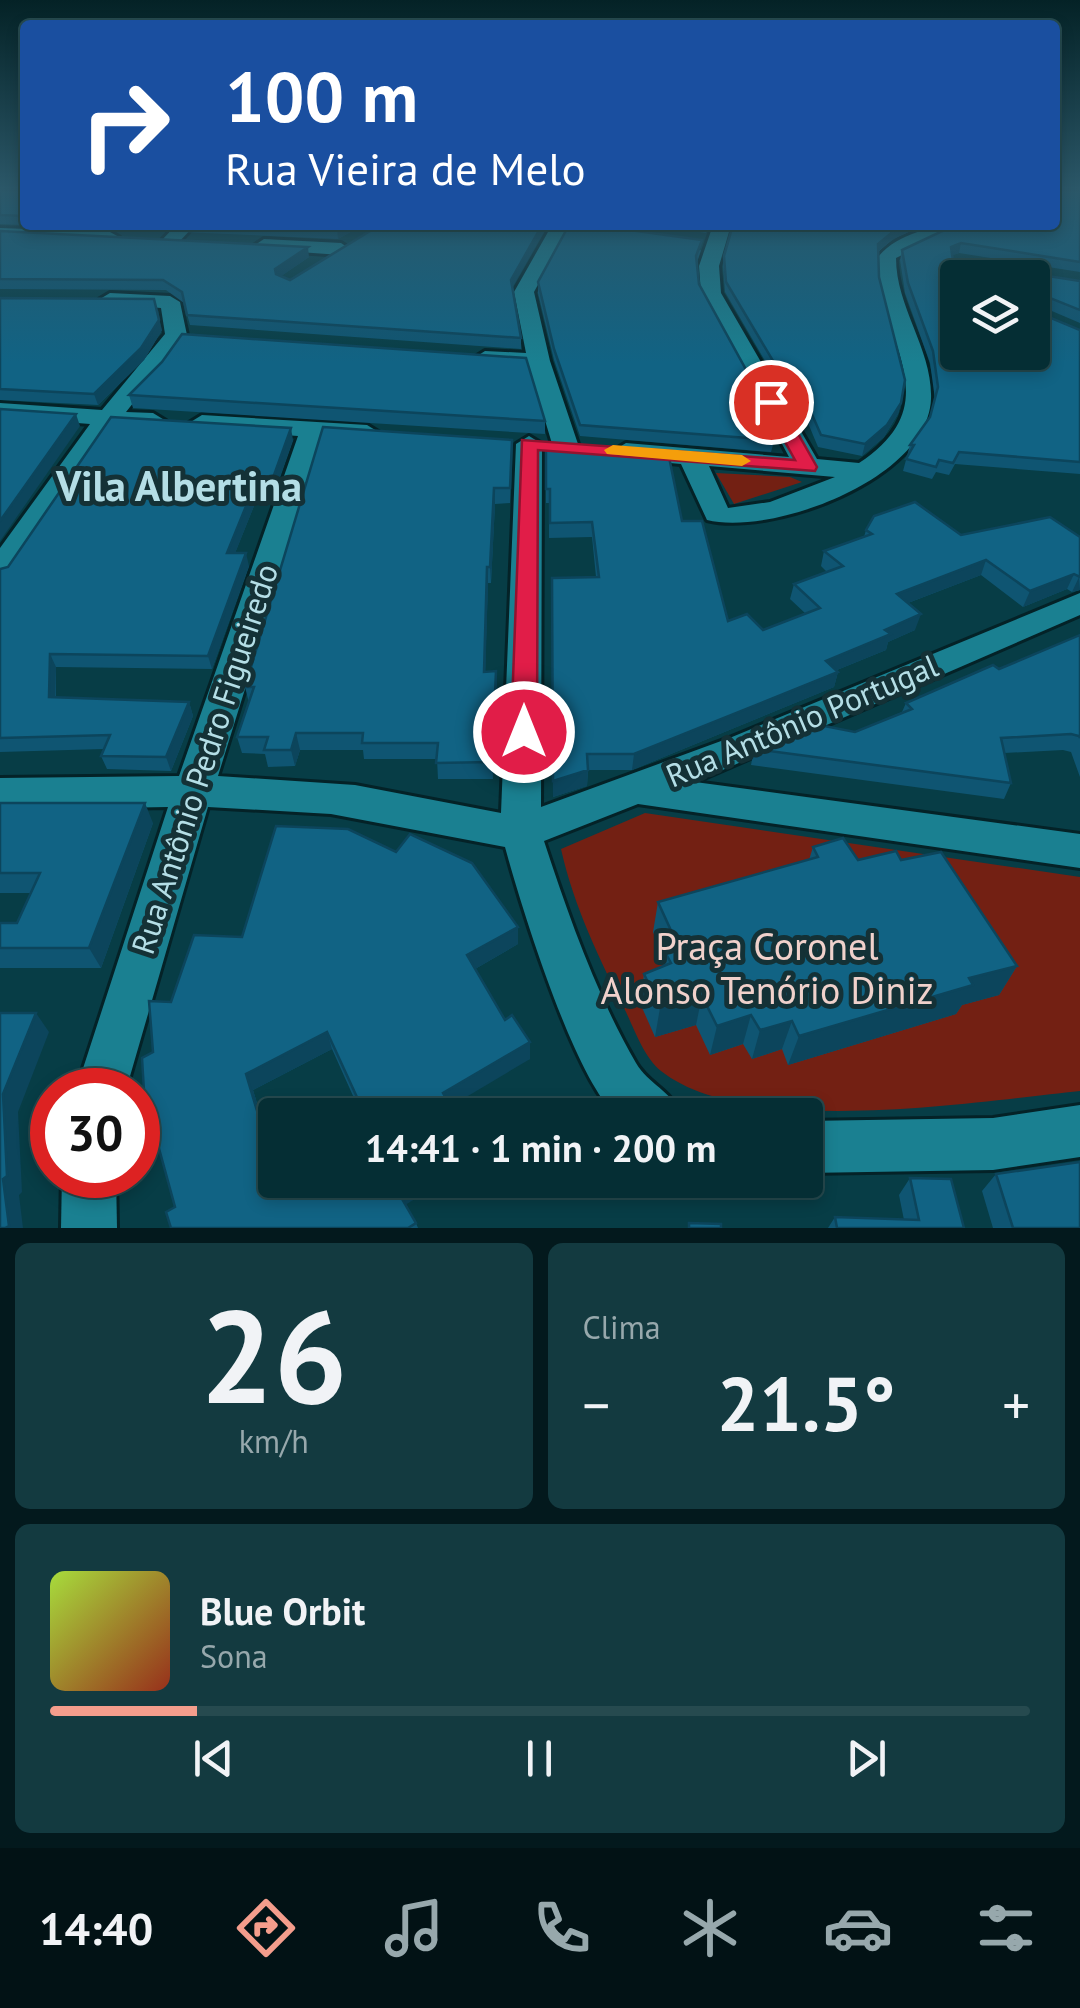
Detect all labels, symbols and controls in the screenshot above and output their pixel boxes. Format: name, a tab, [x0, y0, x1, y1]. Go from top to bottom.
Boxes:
text: 100 m	[225, 51, 418, 141]
icon: right	[60, 60, 190, 190]
text: Rua Vieira de Melo	[225, 139, 586, 197]
map controls	[940, 260, 1050, 370]
button: layers	[940, 260, 1050, 370]
pin	[729, 360, 814, 445]
icon: arrive	[744, 375, 799, 430]
district label: Vila Albertina	[55, 458, 302, 513]
street label: Rua Antônio Pedro Figueiredo	[121, 558, 287, 959]
street label: Rua Antônio Portugal	[659, 644, 944, 796]
position arrow	[472, 680, 576, 784]
park label: Praça Coronel Alonso Tenório Diniz	[600, 921, 934, 1014]
speed limit sign: 30	[30, 1068, 160, 1198]
text: 14:41 · 1 min · 200 m	[365, 1123, 716, 1172]
text: 26	[200, 1271, 347, 1439]
text: Clima	[583, 1306, 661, 1348]
text: 21.5°	[717, 1355, 896, 1452]
text: −	[583, 1369, 610, 1440]
text: +	[1002, 1369, 1030, 1440]
text: km/h	[239, 1420, 309, 1462]
text: Blue Orbit	[200, 1586, 365, 1635]
text: Sona	[200, 1635, 268, 1677]
icon: previous	[186, 1731, 241, 1786]
icon: pause	[512, 1731, 567, 1786]
icon: next	[839, 1731, 894, 1786]
icon: directions	[231, 1893, 301, 1963]
icon: music	[379, 1893, 449, 1963]
icon: phone	[527, 1893, 597, 1963]
icon: climate	[675, 1893, 745, 1963]
icon: car	[823, 1893, 893, 1963]
icon: filters	[971, 1893, 1041, 1963]
text: 14:40	[39, 1899, 153, 1957]

